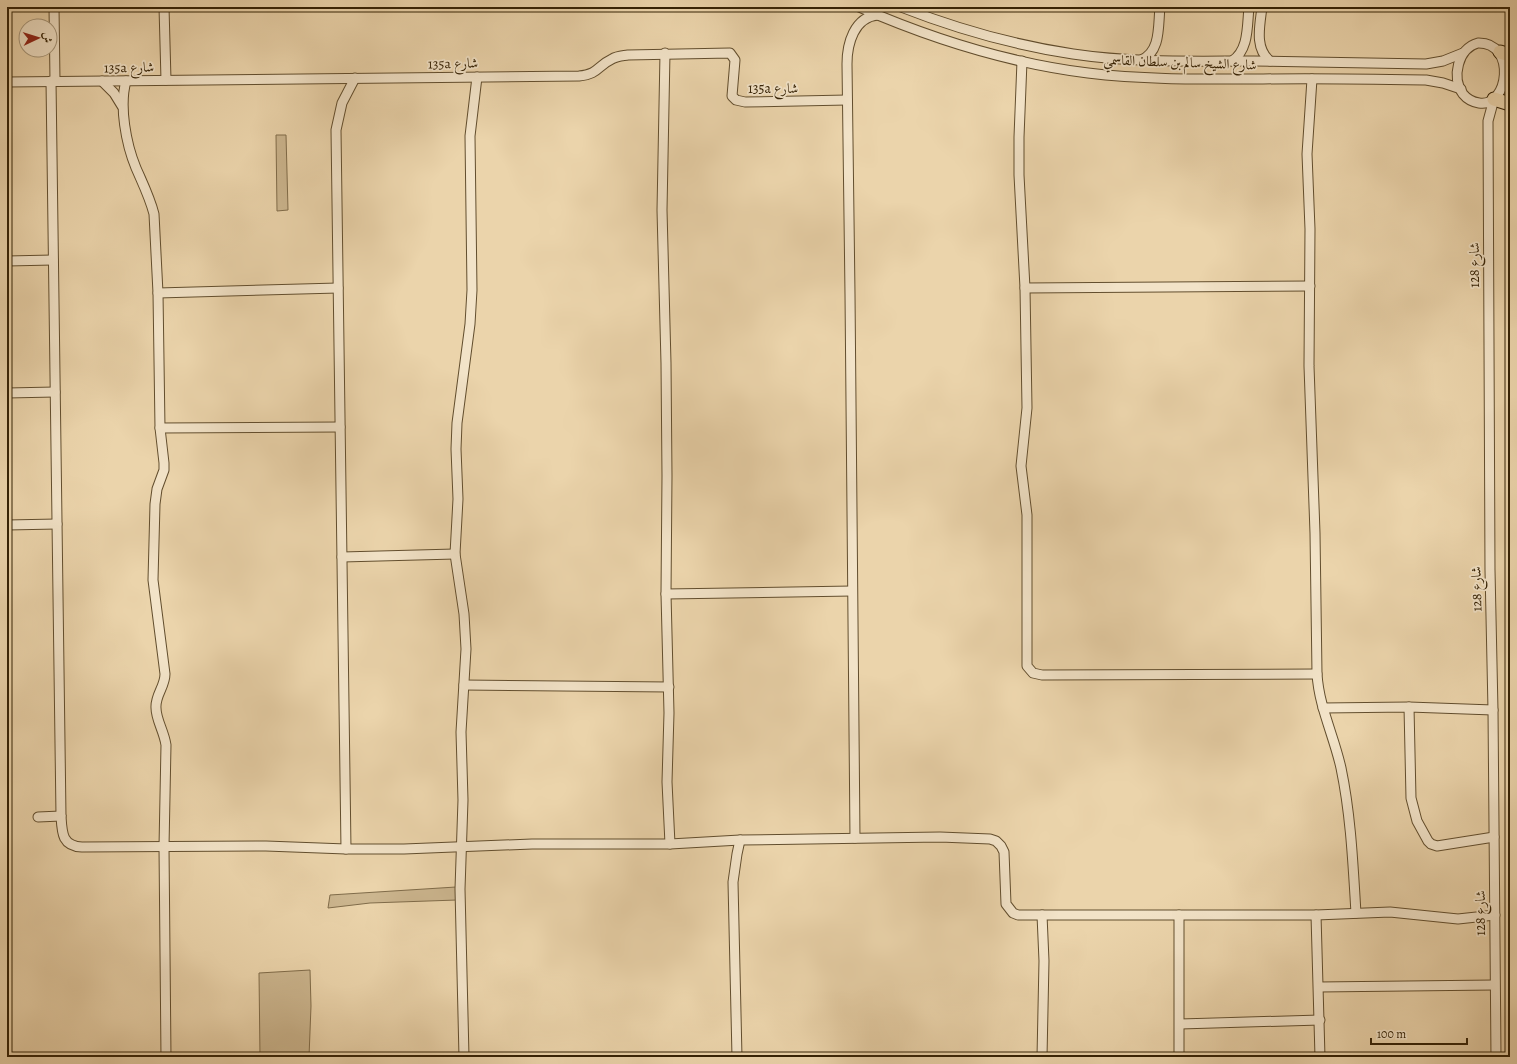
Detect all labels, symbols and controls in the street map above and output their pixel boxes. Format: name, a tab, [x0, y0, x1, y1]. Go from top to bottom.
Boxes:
north arrow	[18, 18, 58, 58]
text: ش	[40, 31, 55, 43]
street label: شارع الشيخ سالم بن سلطان القاسمي	[1103, 50, 1257, 78]
street label: 135a شارع	[428, 54, 478, 75]
street label: 135a شارع	[104, 58, 154, 79]
street label: 135a شارع	[748, 79, 798, 100]
street label: شارع 128	[1465, 242, 1486, 288]
street label: شارع 128	[1467, 566, 1488, 612]
street label: شارع 128	[1471, 890, 1492, 936]
scale bar	[1371, 1020, 1467, 1046]
text: 100 m	[1377, 1026, 1406, 1042]

